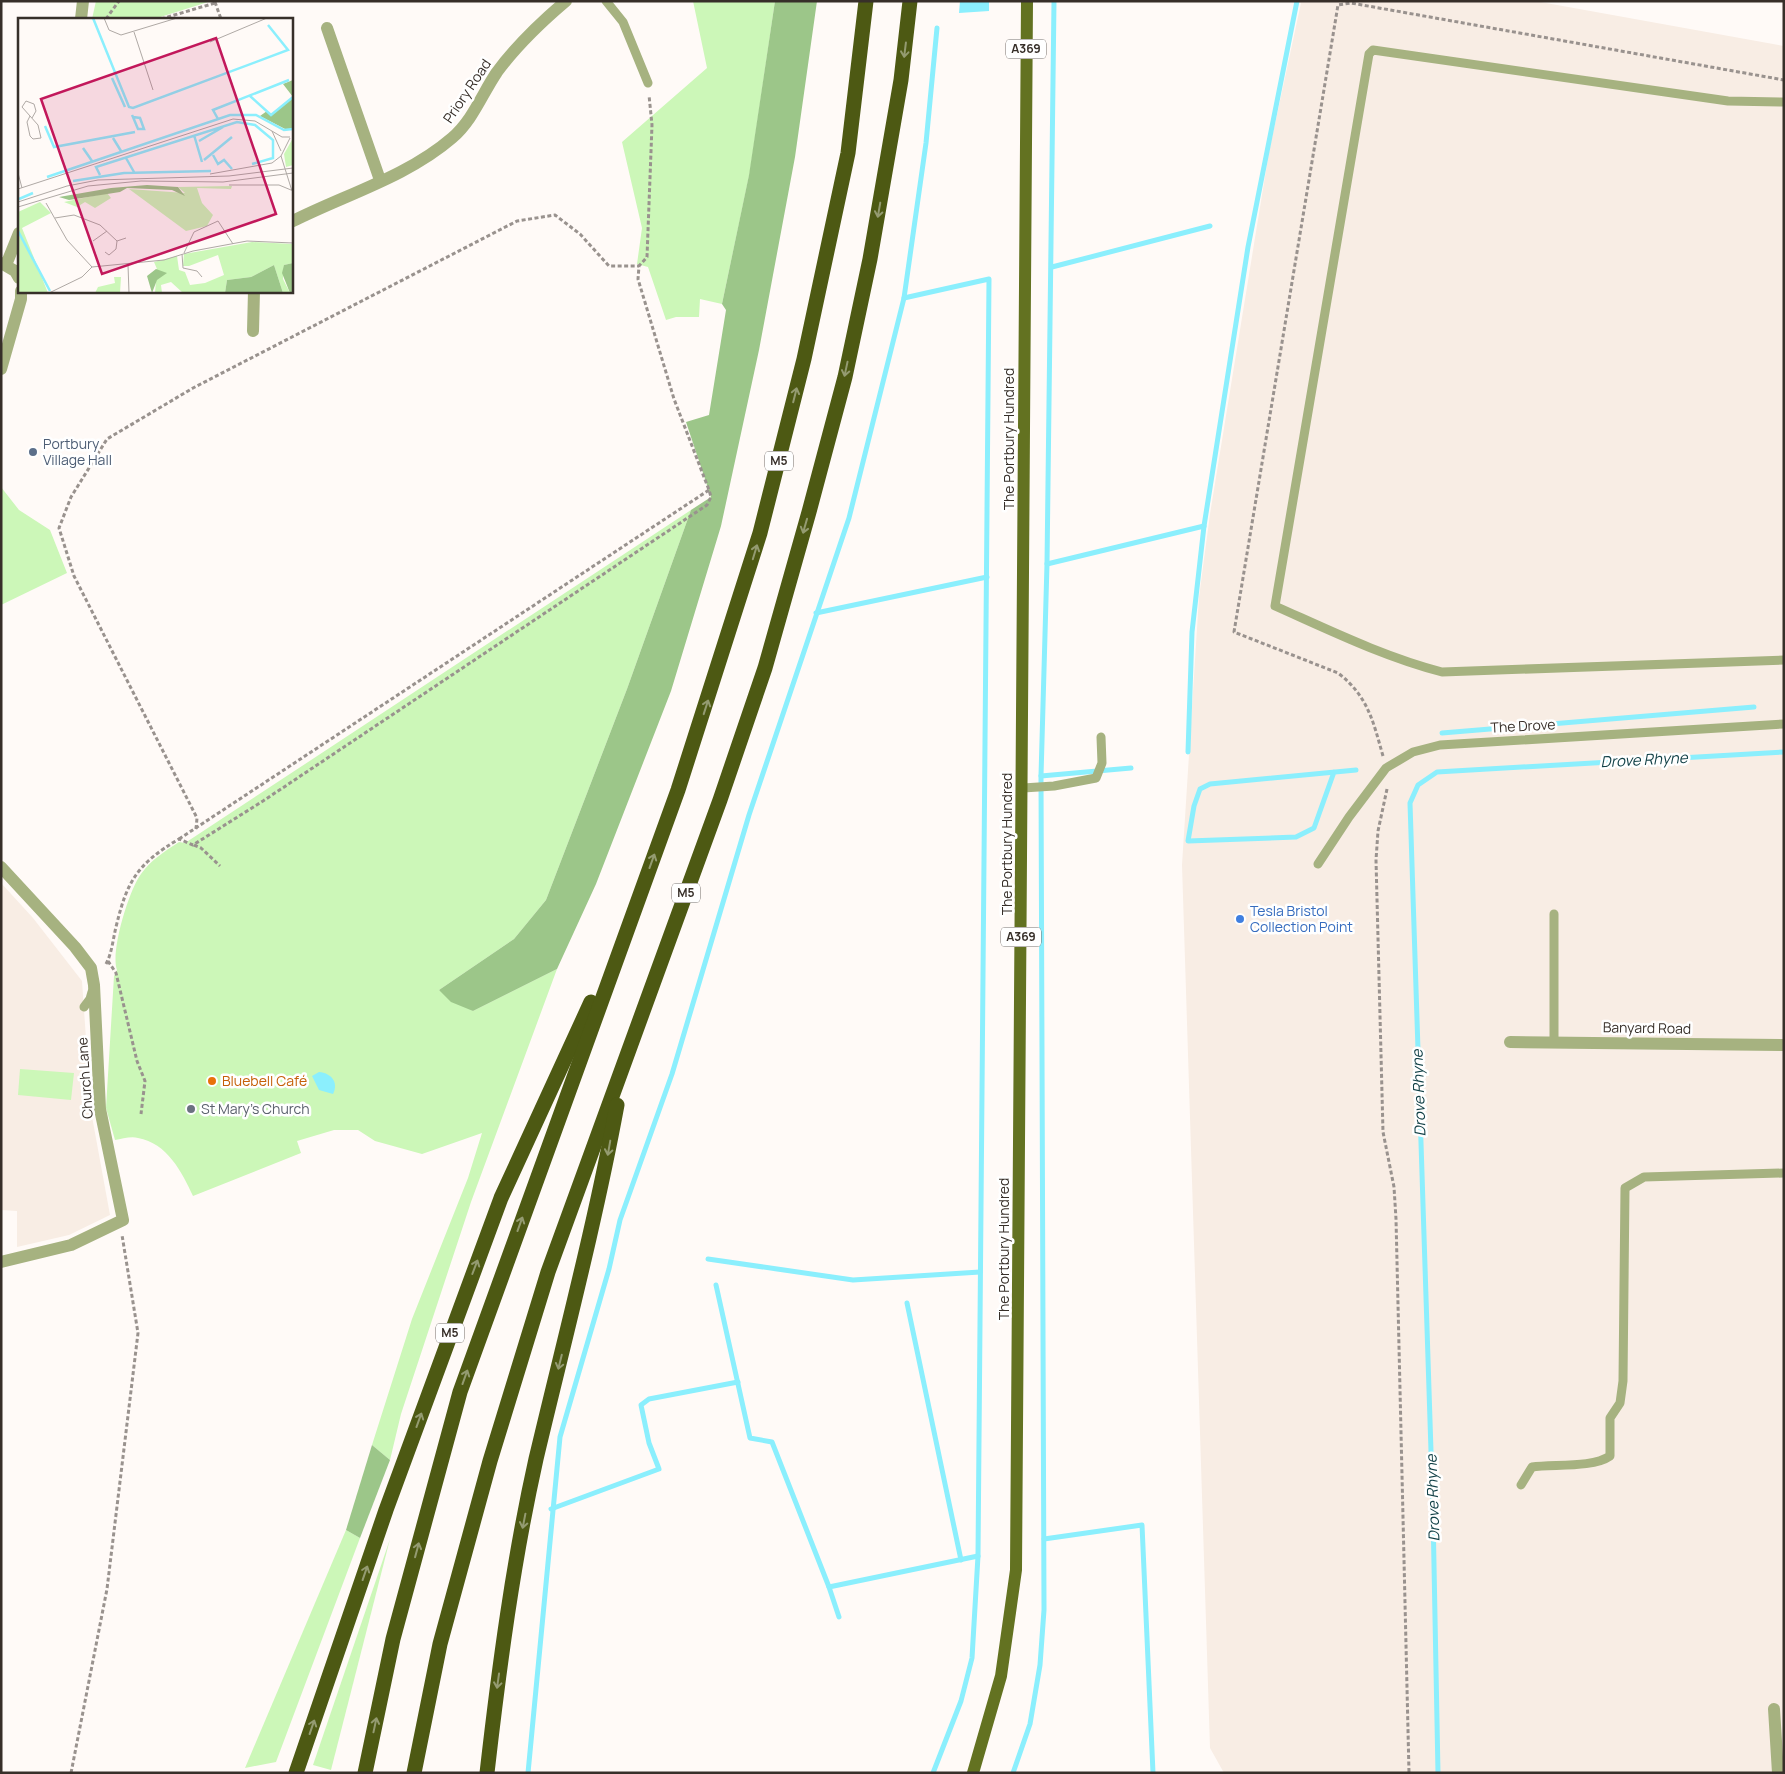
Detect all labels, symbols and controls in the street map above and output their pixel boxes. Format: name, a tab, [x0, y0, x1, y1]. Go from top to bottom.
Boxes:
inset map	[18, 18, 292, 292]
road number: A369	[1006, 40, 1046, 59]
one-way arrow	[900, 41, 910, 57]
street label: Priory Road	[438, 55, 495, 126]
one-way arrow	[873, 202, 883, 218]
one-way arrow	[841, 361, 850, 377]
street label: The Portbury Hundred	[999, 368, 1018, 510]
one-way arrow	[791, 388, 800, 404]
place label: Portbury Village Hall	[43, 434, 112, 469]
marker: Portbury Village Hall	[27, 446, 39, 458]
road number: M5	[765, 452, 793, 471]
one-way arrow	[799, 518, 809, 534]
one-way arrow	[750, 545, 760, 561]
one-way arrow	[702, 700, 711, 716]
street label: The Drove	[1490, 714, 1556, 737]
water label: Drove Rhyne	[1600, 747, 1689, 772]
street label: The Portbury Hundred	[997, 773, 1016, 915]
one-way arrow	[648, 853, 657, 869]
road number: M5	[672, 884, 700, 902]
place label: Tesla Bristol Collection Point	[1250, 901, 1353, 936]
marker: Tesla Bristol Collection Point	[1234, 913, 1246, 925]
road number: A369	[1001, 928, 1041, 946]
street label: Banyard Road	[1603, 1017, 1691, 1038]
street label: Church Lane	[72, 1037, 97, 1120]
water label: Drove Rhyne	[1406, 1048, 1431, 1137]
place label: Bluebell Café	[222, 1071, 307, 1090]
marker: Bluebell Café	[206, 1075, 218, 1087]
place label: St Mary's Church	[201, 1099, 310, 1118]
marker: St Mary's Church	[185, 1103, 197, 1115]
one-way arrow	[604, 1140, 614, 1156]
street label: The Portbury Hundred	[994, 1178, 1013, 1320]
one-way arrow	[516, 1217, 525, 1232]
one-way arrow	[471, 1260, 480, 1276]
road number: M5	[436, 1324, 464, 1342]
one-way arrow	[555, 1354, 564, 1370]
one-way arrow	[461, 1370, 470, 1385]
one-way arrow	[415, 1413, 424, 1428]
water label: Drove Rhyne	[1420, 1453, 1445, 1542]
one-way arrow	[519, 1512, 529, 1528]
one-way arrow	[413, 1543, 422, 1559]
one-way arrow	[361, 1566, 370, 1581]
one-way arrow	[493, 1672, 503, 1688]
one-way arrow	[371, 1718, 380, 1734]
one-way arrow	[308, 1720, 317, 1735]

